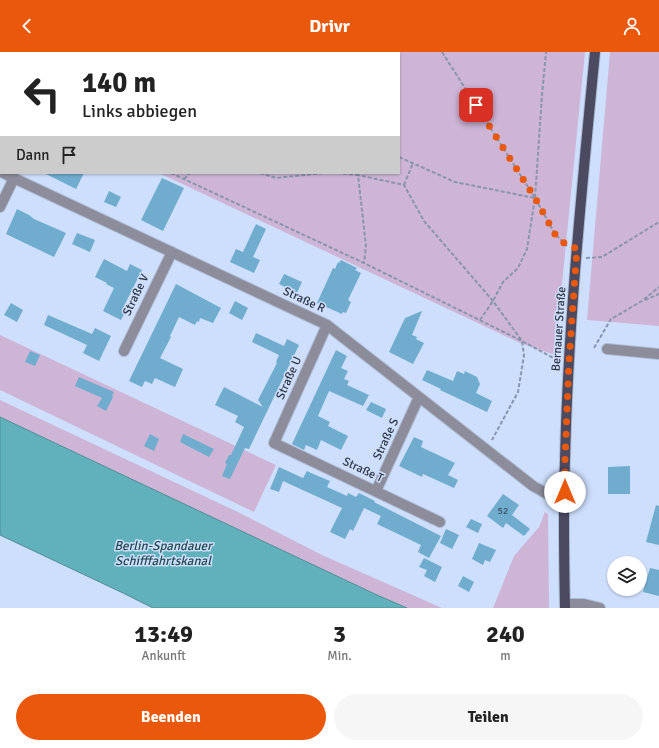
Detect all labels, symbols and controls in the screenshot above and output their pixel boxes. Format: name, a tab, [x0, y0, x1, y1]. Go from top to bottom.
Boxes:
icon: back	[16, 15, 38, 37]
text: Drivr	[309, 15, 350, 37]
icon: person	[621, 15, 643, 37]
text: 140 m	[82, 66, 156, 100]
icon: left	[16, 68, 68, 120]
pin	[459, 88, 493, 122]
icon: arrive	[465, 94, 487, 116]
text: Links abbiegen	[82, 100, 197, 122]
icon: arrive	[58, 144, 80, 166]
text: Dann	[16, 146, 50, 164]
street label: Straße V	[120, 272, 153, 318]
street label: Straße R	[281, 284, 327, 316]
street label: Bernauer Straße	[549, 286, 569, 372]
street label: Straße U	[273, 354, 305, 402]
street label: Straße S	[370, 416, 402, 462]
street label: Straße T	[340, 454, 386, 486]
position arrow	[544, 471, 586, 513]
house number: 52	[498, 505, 508, 517]
water label: Berlin-Spandauer Schifffahrtskanal	[114, 538, 214, 569]
map controls	[607, 556, 647, 596]
button: layers	[607, 556, 647, 596]
text: 13:49	[134, 619, 193, 649]
text: 3	[333, 619, 346, 649]
text: 240	[486, 619, 525, 649]
text: Ankunft	[142, 648, 186, 664]
text: Min.	[327, 648, 352, 664]
text: m	[500, 648, 511, 664]
button: Beenden	[16, 694, 326, 740]
button: Teilen	[334, 694, 643, 740]

